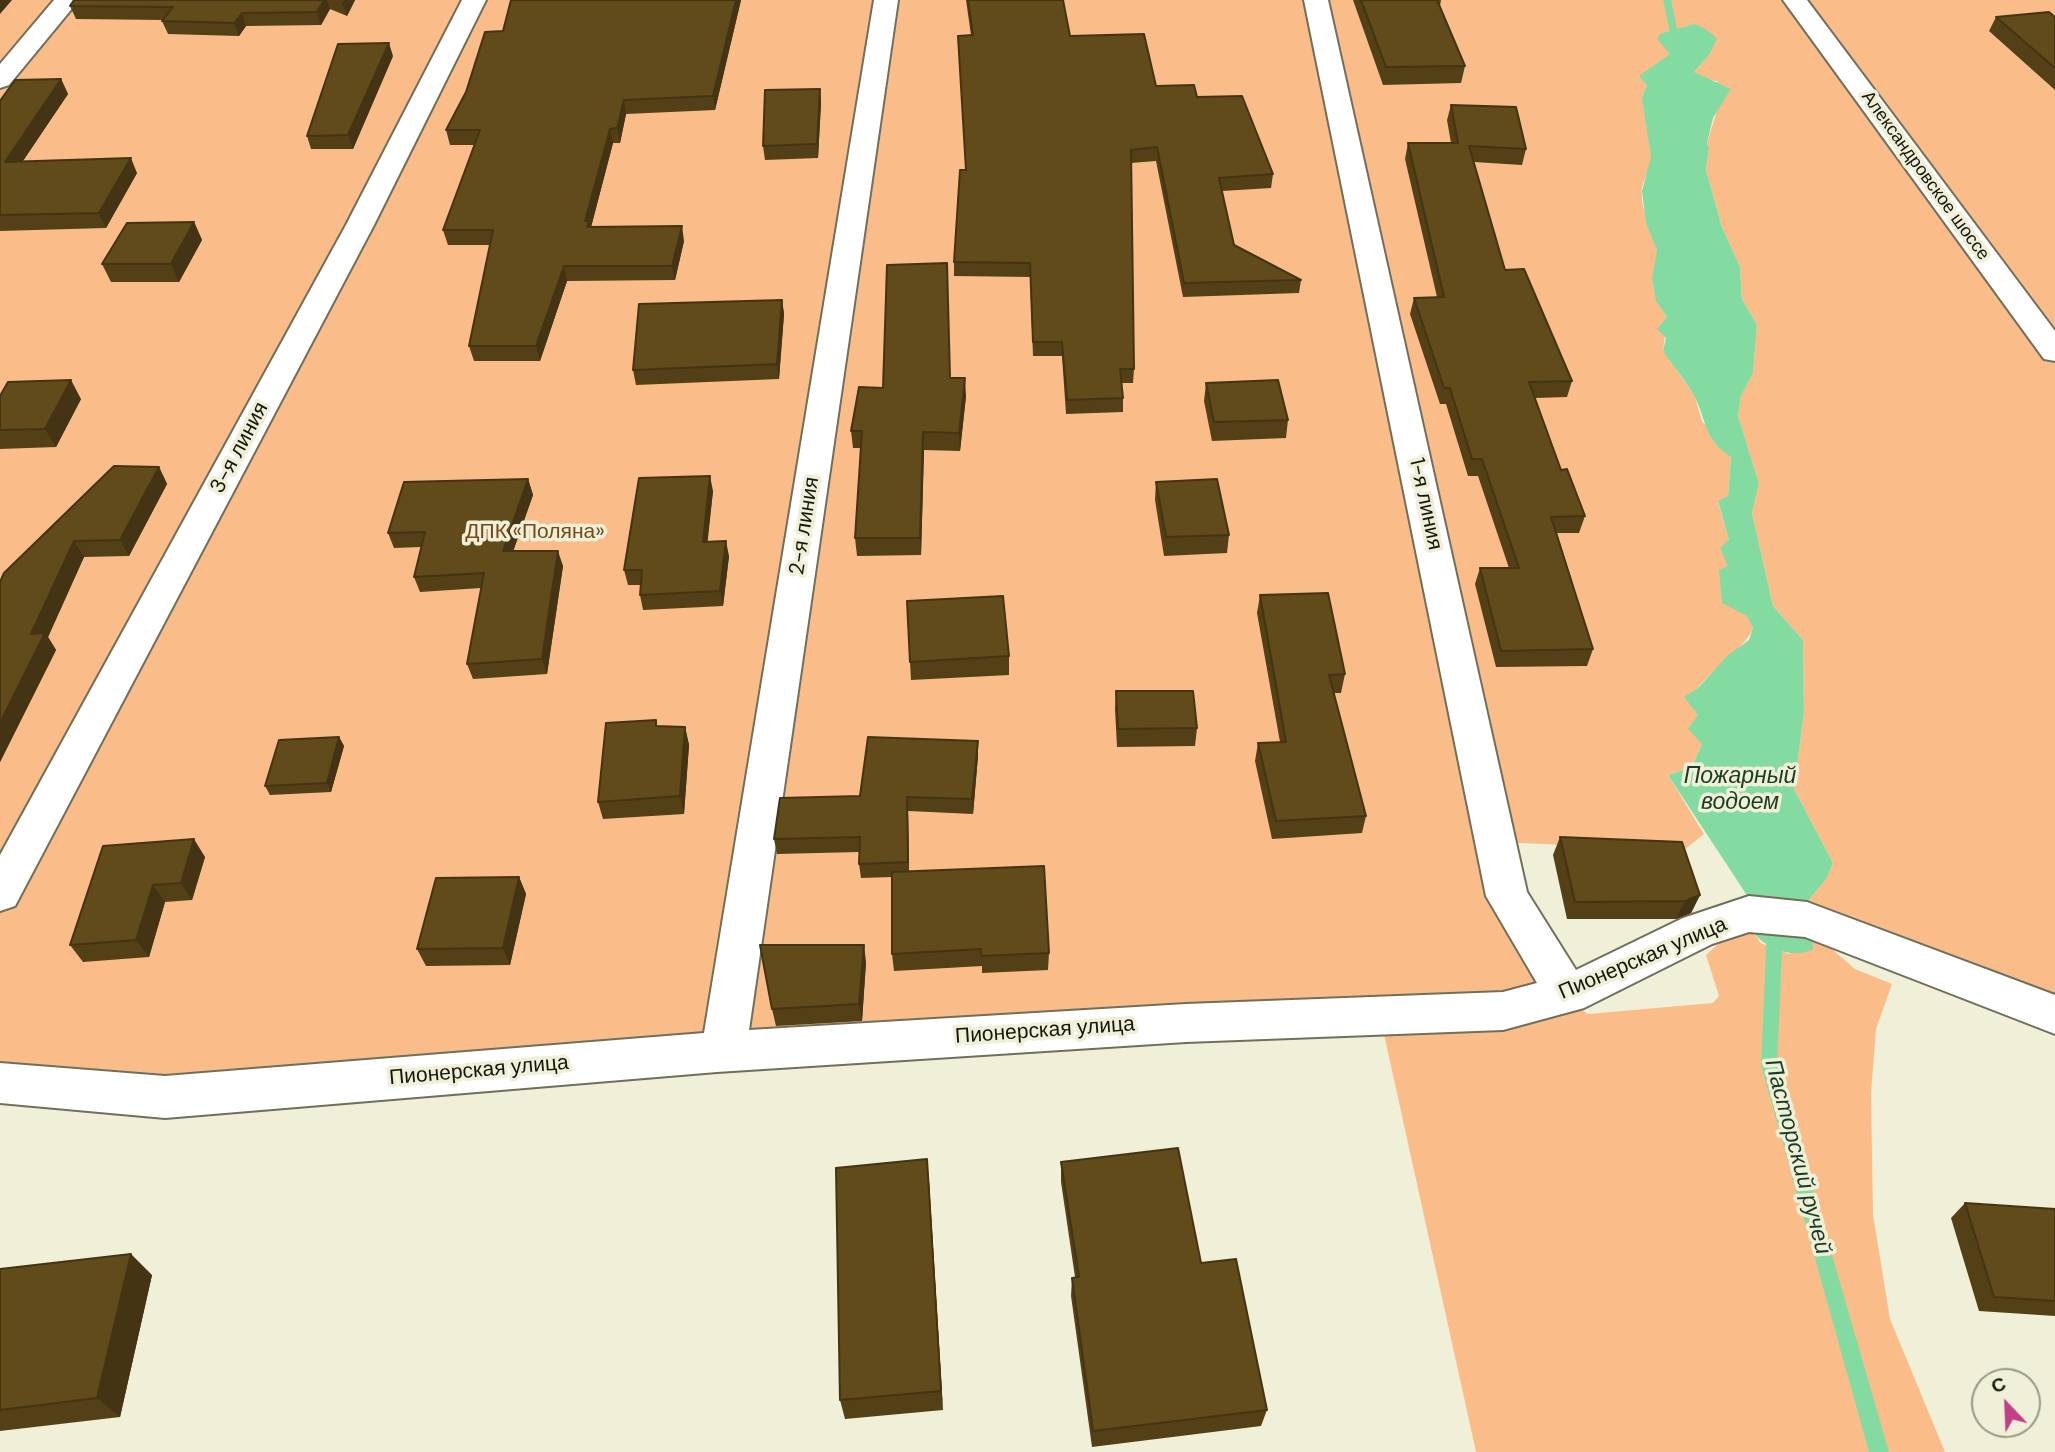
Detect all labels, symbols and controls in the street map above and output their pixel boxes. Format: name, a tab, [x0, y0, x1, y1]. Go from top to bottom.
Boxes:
street label: Александровское шоссе	[1856, 87, 1994, 265]
street label: 3-я линия	[206, 398, 274, 498]
street label: 1-я линия	[1403, 456, 1447, 552]
street label: 2-я линия	[785, 475, 825, 577]
park label: ДПК «Поляна»	[465, 519, 605, 545]
water label: Пожарный водоем	[1684, 763, 1796, 817]
street label: Пионерская улица	[1555, 912, 1731, 1006]
street label: Пионерская улица	[954, 1012, 1136, 1050]
street label: Пионерская улица	[388, 1051, 570, 1091]
water label: Пасторский ручей	[1758, 1056, 1836, 1258]
north arrow	[1971, 1368, 2041, 1438]
text: С	[1987, 1371, 2010, 1399]

